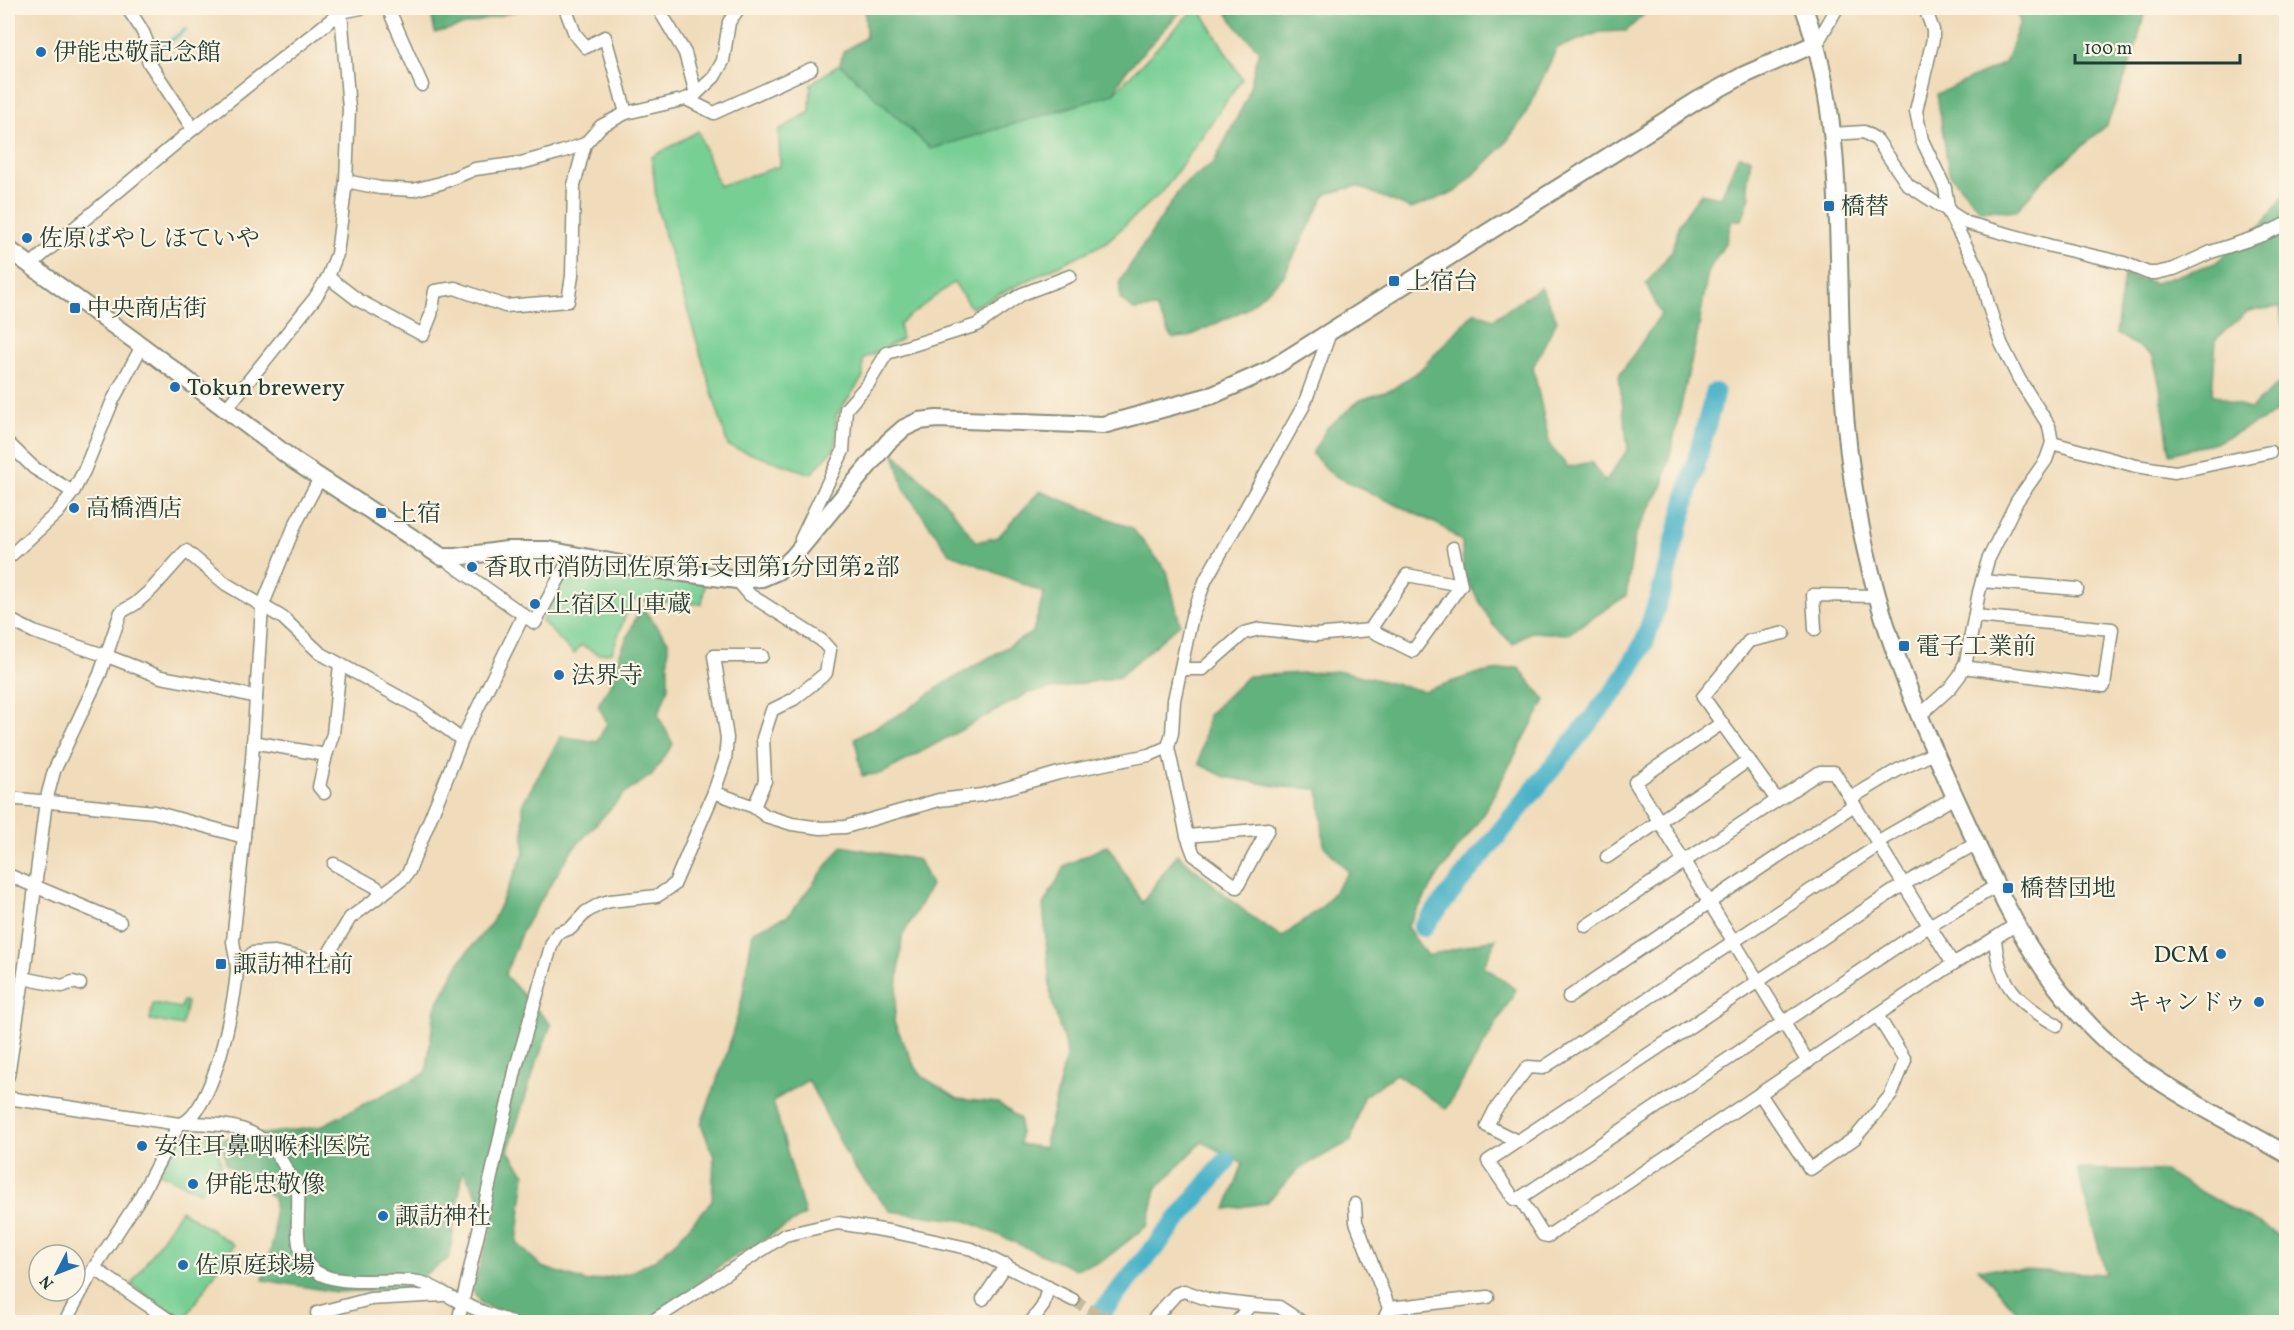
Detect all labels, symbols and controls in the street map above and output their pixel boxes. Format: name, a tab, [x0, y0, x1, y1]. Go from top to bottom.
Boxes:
scale bar	[2075, 27, 2240, 65]
place label: 伊能忠敬記念館	[53, 37, 221, 71]
text: 100 m	[2084, 37, 2133, 62]
marker: 伊能忠敬記念館	[34, 45, 48, 59]
place label: 橋替	[1841, 191, 1889, 225]
marker: 橋替	[1822, 199, 1836, 213]
place label: 佐原ばやし ほていや	[39, 223, 260, 257]
marker: 佐原ばやし ほていや	[20, 231, 34, 245]
place label: 上宿台	[1406, 266, 1478, 300]
marker: 上宿台	[1387, 274, 1401, 288]
place label: 中央商店街	[87, 293, 207, 327]
marker: 中央商店街	[68, 301, 82, 315]
place label: Tokun brewery	[187, 372, 345, 406]
marker: Tokun brewery	[168, 380, 182, 394]
place label: 高橋酒店	[86, 493, 182, 527]
place label: 上宿	[393, 498, 441, 532]
marker: 高橋酒店	[67, 501, 81, 515]
marker: 上宿	[374, 506, 388, 520]
place label: 香取市消防団佐原第1支団第1分団第2部	[484, 552, 900, 586]
marker: 香取市消防団佐原第1支団第1分団第2部	[465, 560, 479, 574]
place label: 上宿区山車蔵	[547, 589, 691, 623]
marker: 上宿区山車蔵	[528, 597, 542, 611]
place label: 電子工業前	[1916, 631, 2036, 665]
marker: 電子工業前	[1897, 639, 1911, 653]
place label: 法界寺	[571, 660, 643, 694]
marker: 法界寺	[552, 668, 566, 682]
place label: 橋替団地	[2020, 873, 2116, 907]
marker: 橋替団地	[2001, 881, 2015, 895]
place label: DCM	[2153, 939, 2209, 973]
marker: DCM	[2214, 947, 2228, 961]
place label: 諏訪神社前	[233, 949, 353, 983]
marker: 諏訪神社前	[214, 957, 228, 971]
place label: キャンドゥ	[2128, 987, 2247, 1021]
marker: キャンドゥ	[2252, 995, 2266, 1009]
place label: 安住耳鼻咽喉科医院	[154, 1131, 370, 1165]
marker: 安住耳鼻咽喉科医院	[135, 1139, 149, 1153]
place label: 伊能忠敬像	[205, 1169, 325, 1203]
marker: 伊能忠敬像	[186, 1177, 200, 1191]
place label: 諏訪神社	[395, 1201, 491, 1235]
marker: 諏訪神社	[376, 1209, 390, 1223]
north arrow	[27, 1243, 87, 1303]
place label: 佐原庭球場	[195, 1250, 315, 1284]
marker: 佐原庭球場	[176, 1258, 190, 1272]
text: N	[35, 1270, 59, 1293]

